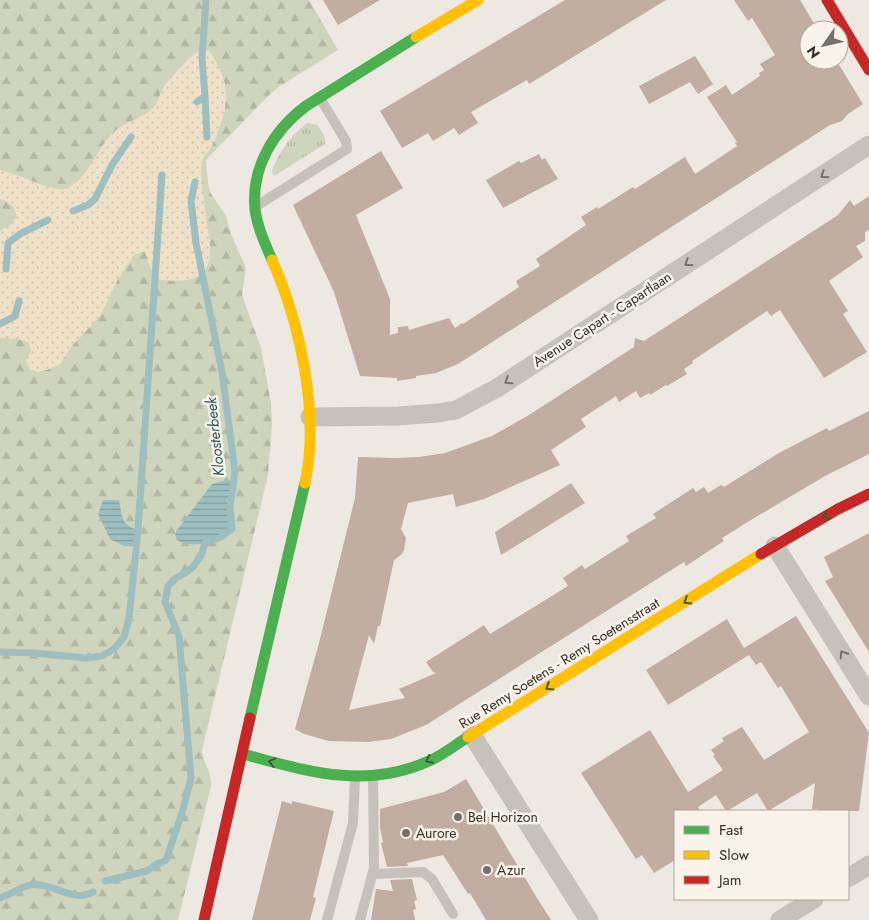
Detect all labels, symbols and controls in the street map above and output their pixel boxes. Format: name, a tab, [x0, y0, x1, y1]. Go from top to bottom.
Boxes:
north arrow	[799, 20, 849, 70]
text: N	[802, 42, 825, 62]
one-way arrow	[820, 168, 829, 178]
one-way arrow	[684, 257, 693, 267]
street label: Avenue Capart - Capartlaan	[529, 267, 675, 371]
one-way arrow	[504, 374, 513, 384]
water label: Kloosterbeek	[200, 396, 230, 477]
one-way arrow	[822, 510, 831, 520]
street label: Rue Remy Soetens - Remy Soetensstraat	[455, 592, 664, 733]
one-way arrow	[683, 594, 692, 604]
one-way arrow	[840, 651, 849, 660]
one-way arrow	[546, 681, 555, 690]
one-way arrow	[426, 754, 435, 764]
one-way arrow	[268, 757, 276, 767]
place label: Bel Horizon	[468, 807, 538, 827]
legend	[674, 810, 849, 900]
marker: Bel Horizon	[452, 811, 464, 823]
text: Fast	[719, 819, 743, 841]
place label: Aurore	[416, 823, 456, 843]
marker: Aurore	[400, 827, 412, 839]
text: Slow	[719, 844, 750, 866]
place label: Azur	[497, 860, 526, 880]
marker: Azur	[481, 864, 493, 876]
text: Jam	[717, 869, 742, 891]

